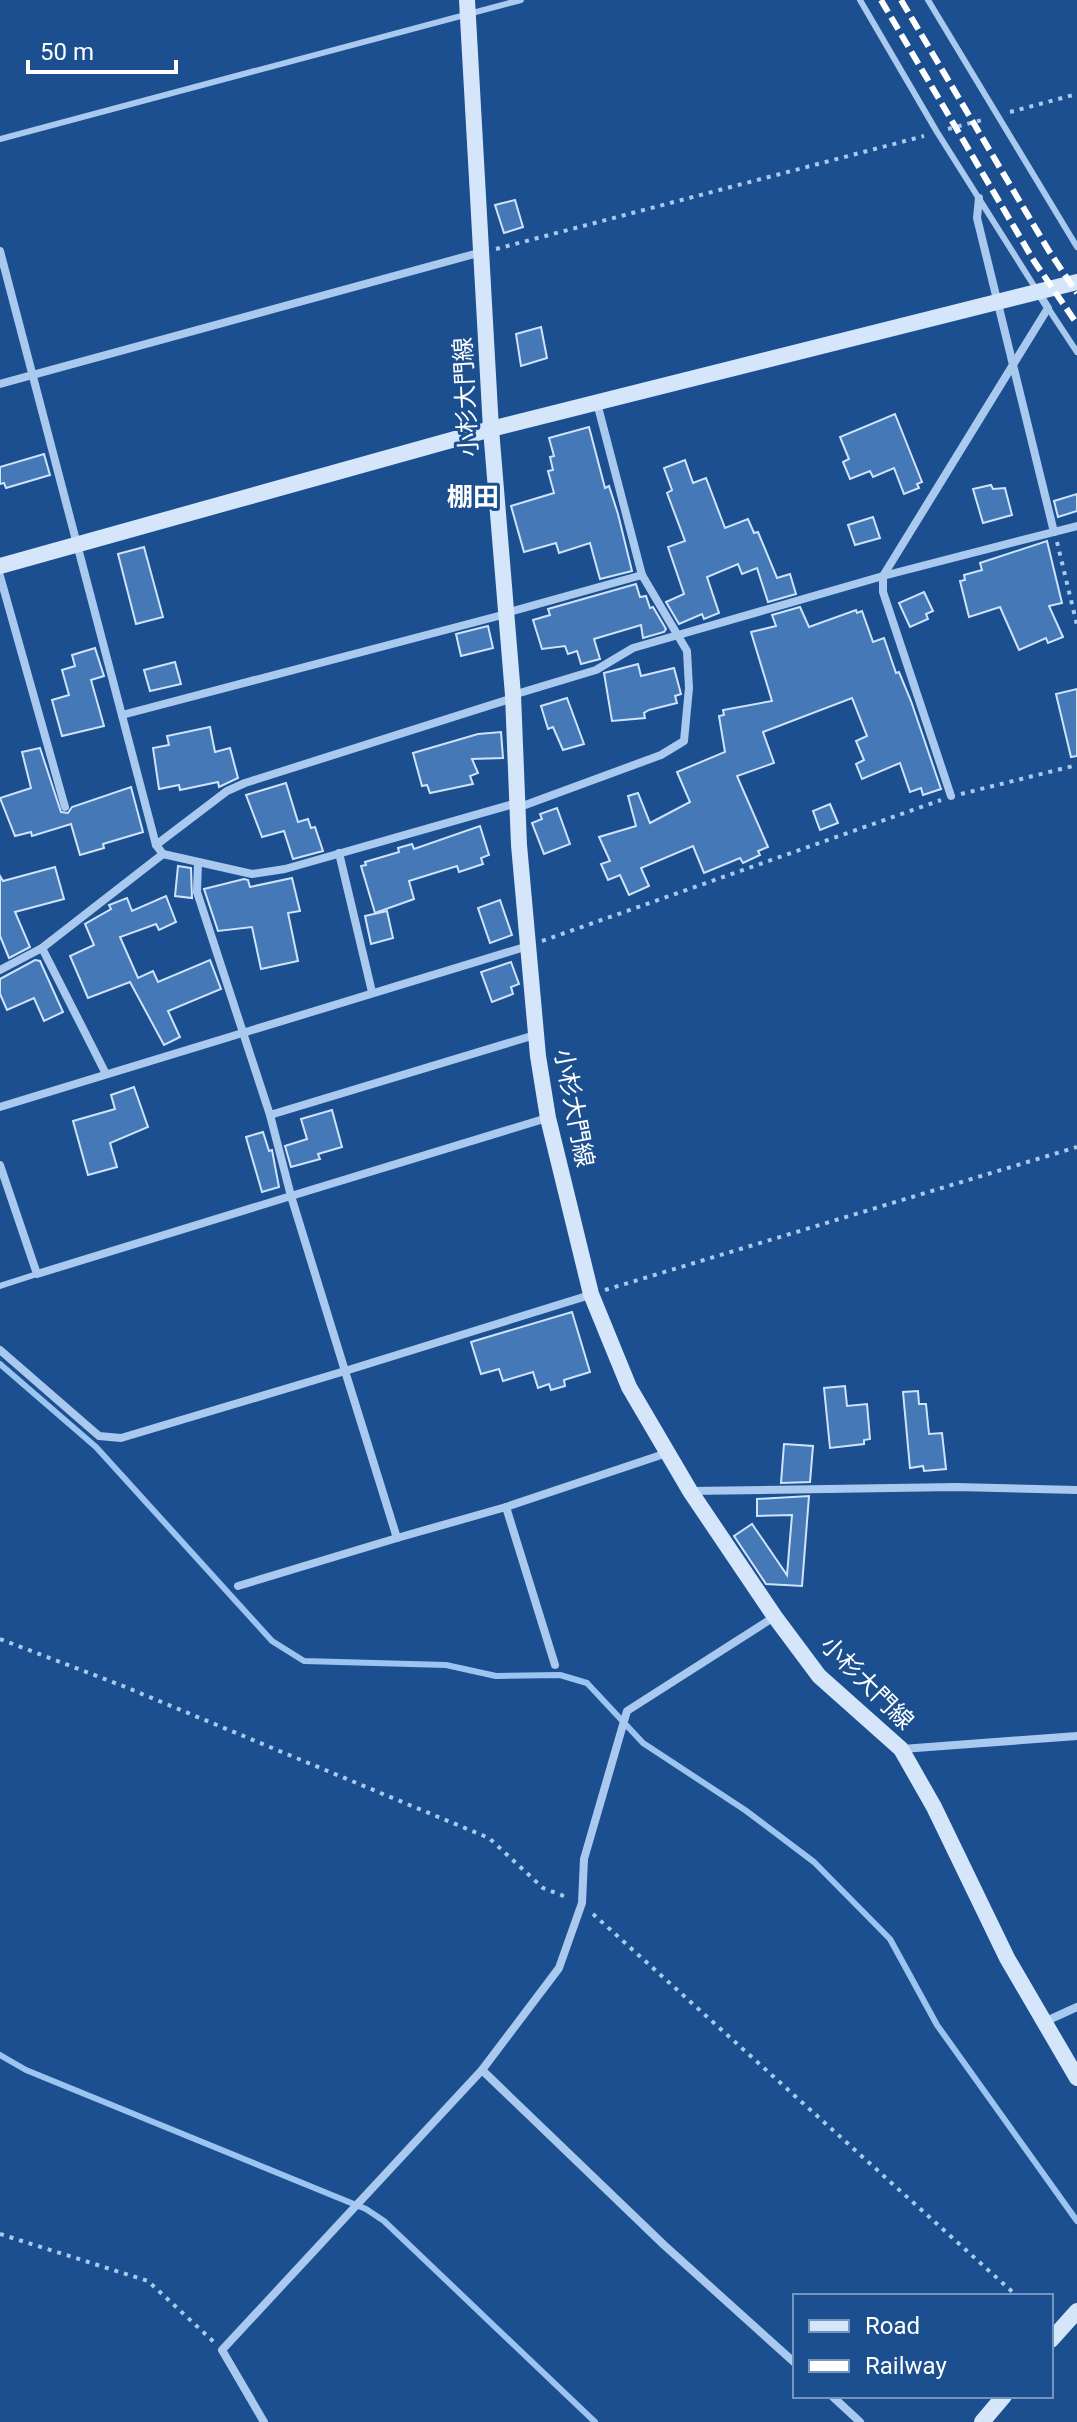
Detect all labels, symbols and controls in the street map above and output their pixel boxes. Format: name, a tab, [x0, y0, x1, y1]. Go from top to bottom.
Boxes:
scale bar	[28, 24, 176, 74]
text: 50 m	[40, 38, 94, 66]
street label: 小杉大門線	[449, 336, 483, 458]
district label: 棚田	[447, 482, 499, 512]
street label: 小杉大門線	[549, 1046, 599, 1170]
street label: 小杉大門線	[815, 1631, 919, 1735]
legend	[793, 2294, 1053, 2398]
text: Road	[865, 2312, 920, 2340]
text: Railway	[865, 2352, 947, 2380]

